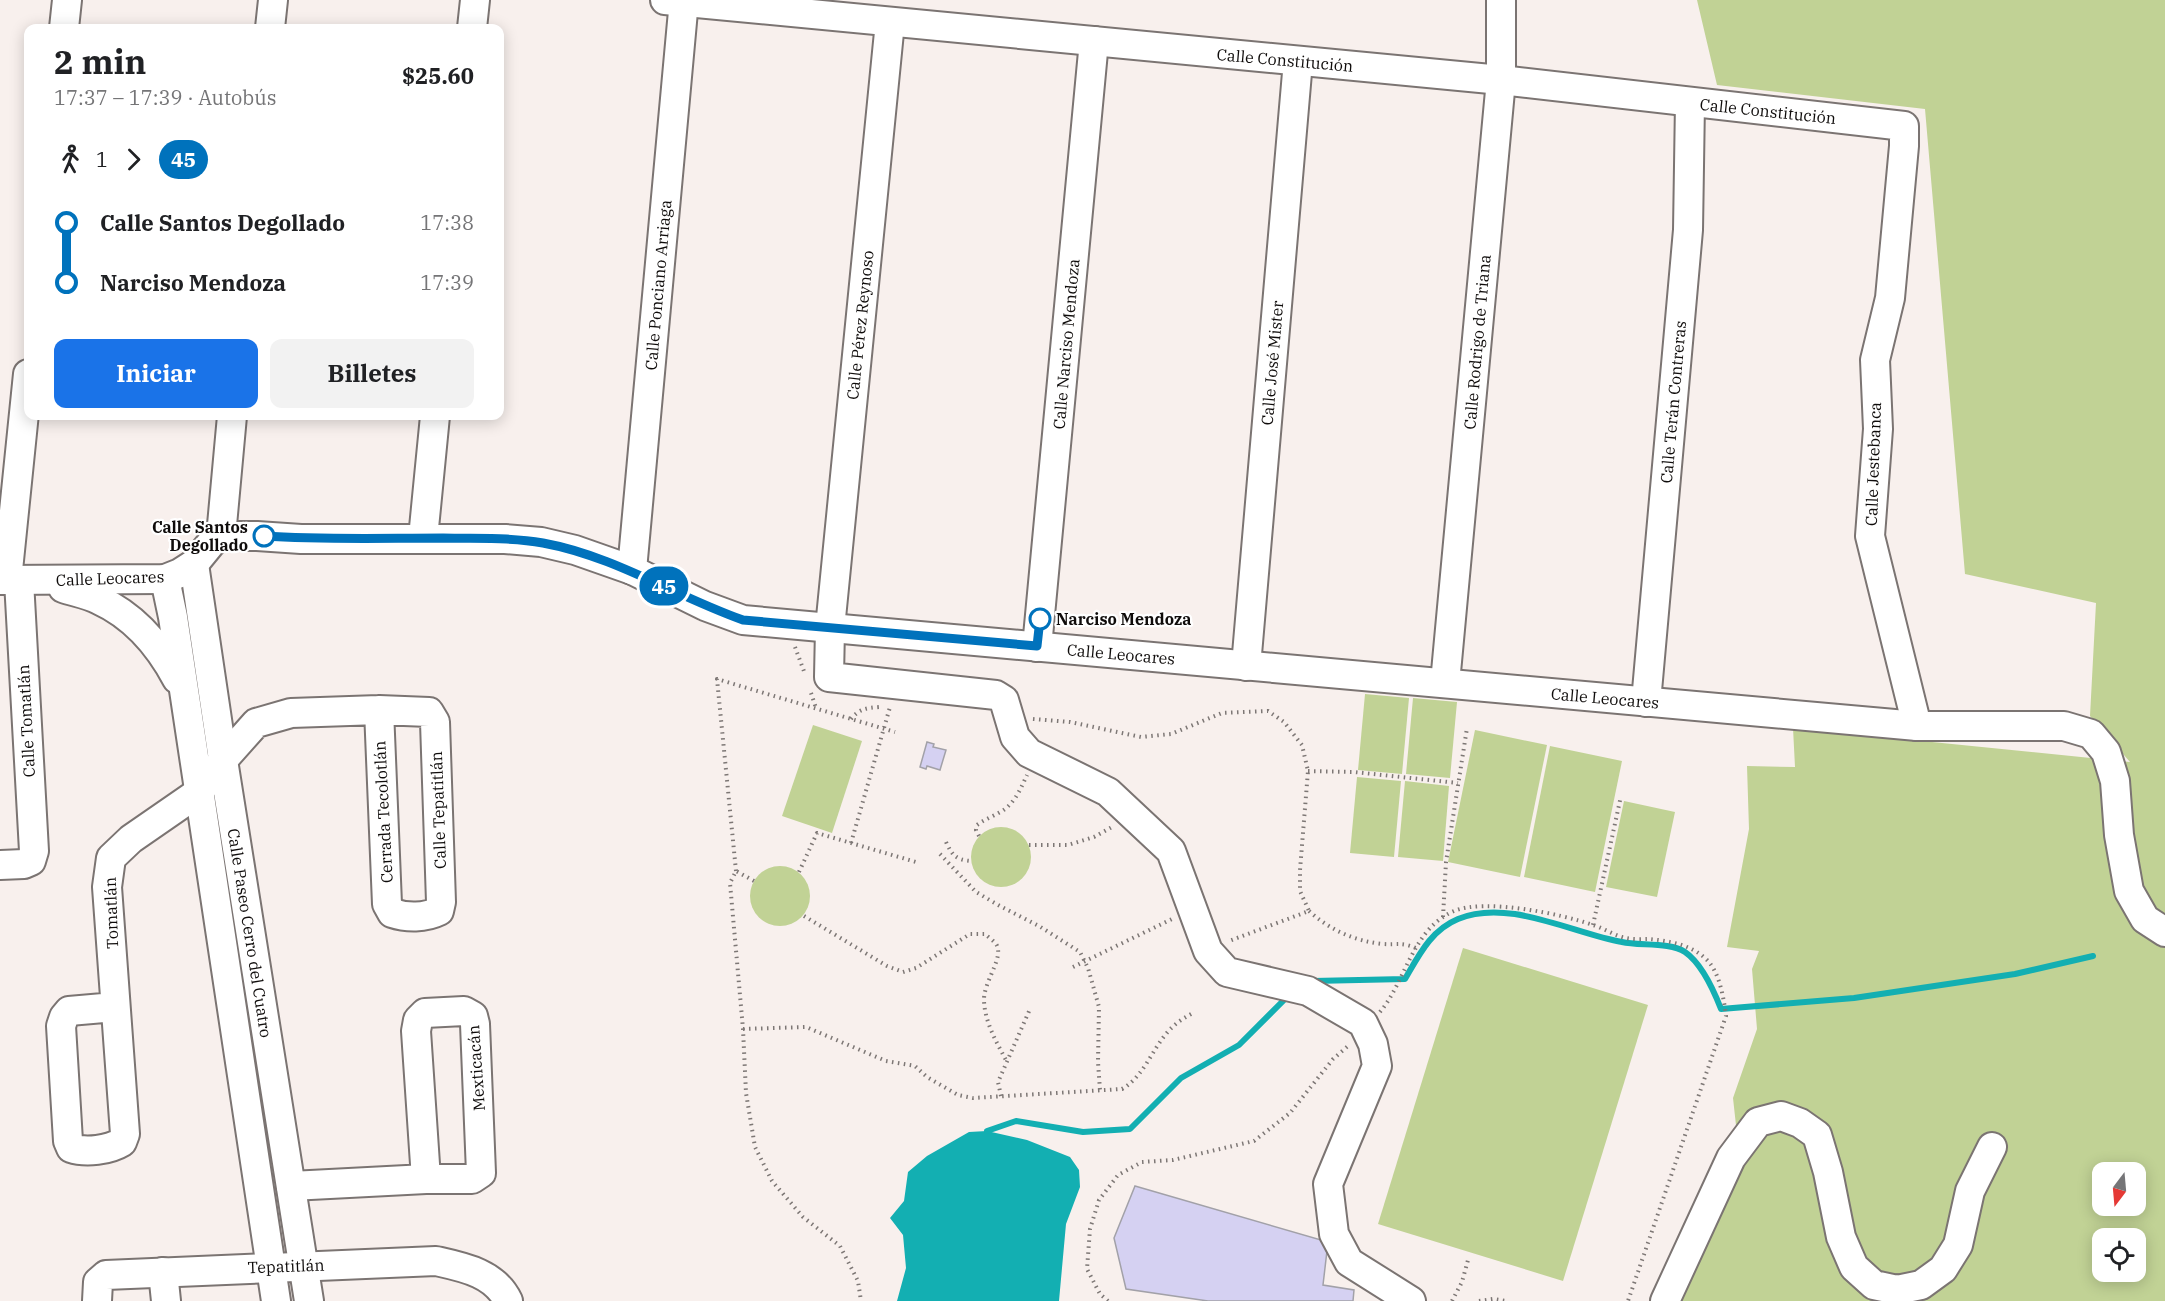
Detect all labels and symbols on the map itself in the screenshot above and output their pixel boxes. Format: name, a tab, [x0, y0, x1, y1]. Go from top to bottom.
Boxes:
street label: Calle Constitución	[1216, 44, 1354, 76]
street label: Calle Constitución	[1699, 94, 1837, 128]
street label: Calle Ponciano Arriaga	[641, 199, 675, 371]
street label: Calle Pérez Reynoso	[842, 249, 878, 401]
street label: Calle Rodrigo de Triana	[1459, 253, 1495, 430]
street label: Calle Narciso Mendoza	[1049, 258, 1083, 430]
street label: Calle José Mister	[1257, 300, 1287, 426]
street label: Calle Terán Contreras	[1656, 320, 1690, 484]
street label: Calle Jestebanca	[1861, 401, 1885, 526]
place label: Calle Santos Degollado	[152, 517, 248, 555]
marker: Calle Santos Degollado	[253, 525, 275, 547]
street label: Calle Leocares	[55, 566, 165, 590]
line badge: 45	[637, 566, 691, 606]
marker: Narciso Mendoza	[1029, 608, 1051, 630]
place label: Narciso Mendoza	[1056, 609, 1191, 629]
street label: Calle Leocares	[1066, 639, 1176, 669]
street label: Calle Tomatlán	[13, 664, 39, 778]
street label: Calle Leocares	[1550, 683, 1660, 713]
street label: Cerrada Tecolotlán	[369, 740, 397, 884]
street label: Calle Tepatitlán	[426, 751, 450, 869]
street label: Calle Paseo Cerro del Cuatro	[224, 827, 276, 1039]
street label: Tomatlán	[100, 877, 122, 949]
street label: Mexticacán	[463, 1024, 489, 1112]
north arrow	[2092, 1162, 2146, 1216]
street label: Tepatitlán	[247, 1255, 325, 1277]

